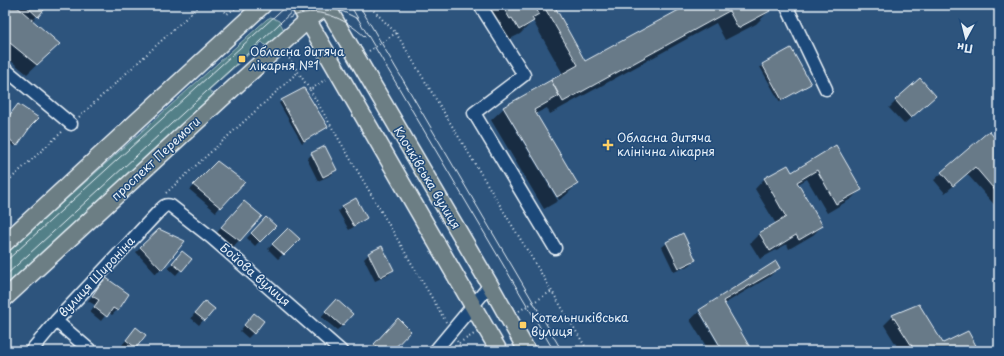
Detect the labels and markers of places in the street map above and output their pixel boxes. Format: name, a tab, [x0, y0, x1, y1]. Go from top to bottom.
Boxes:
place label: Обласна дитяча лікарня №1	[249, 42, 345, 74]
marker: Обласна дитяча лікарня №1	[237, 54, 247, 64]
place label: Обласна дитяча клінічна лікарня	[617, 128, 715, 160]
marker: Обласна дитяча клінічна лікарня	[602, 139, 614, 151]
place label: Котельниківська вулиця	[531, 308, 629, 340]
marker: Котельниківська вулиця	[518, 320, 528, 330]

